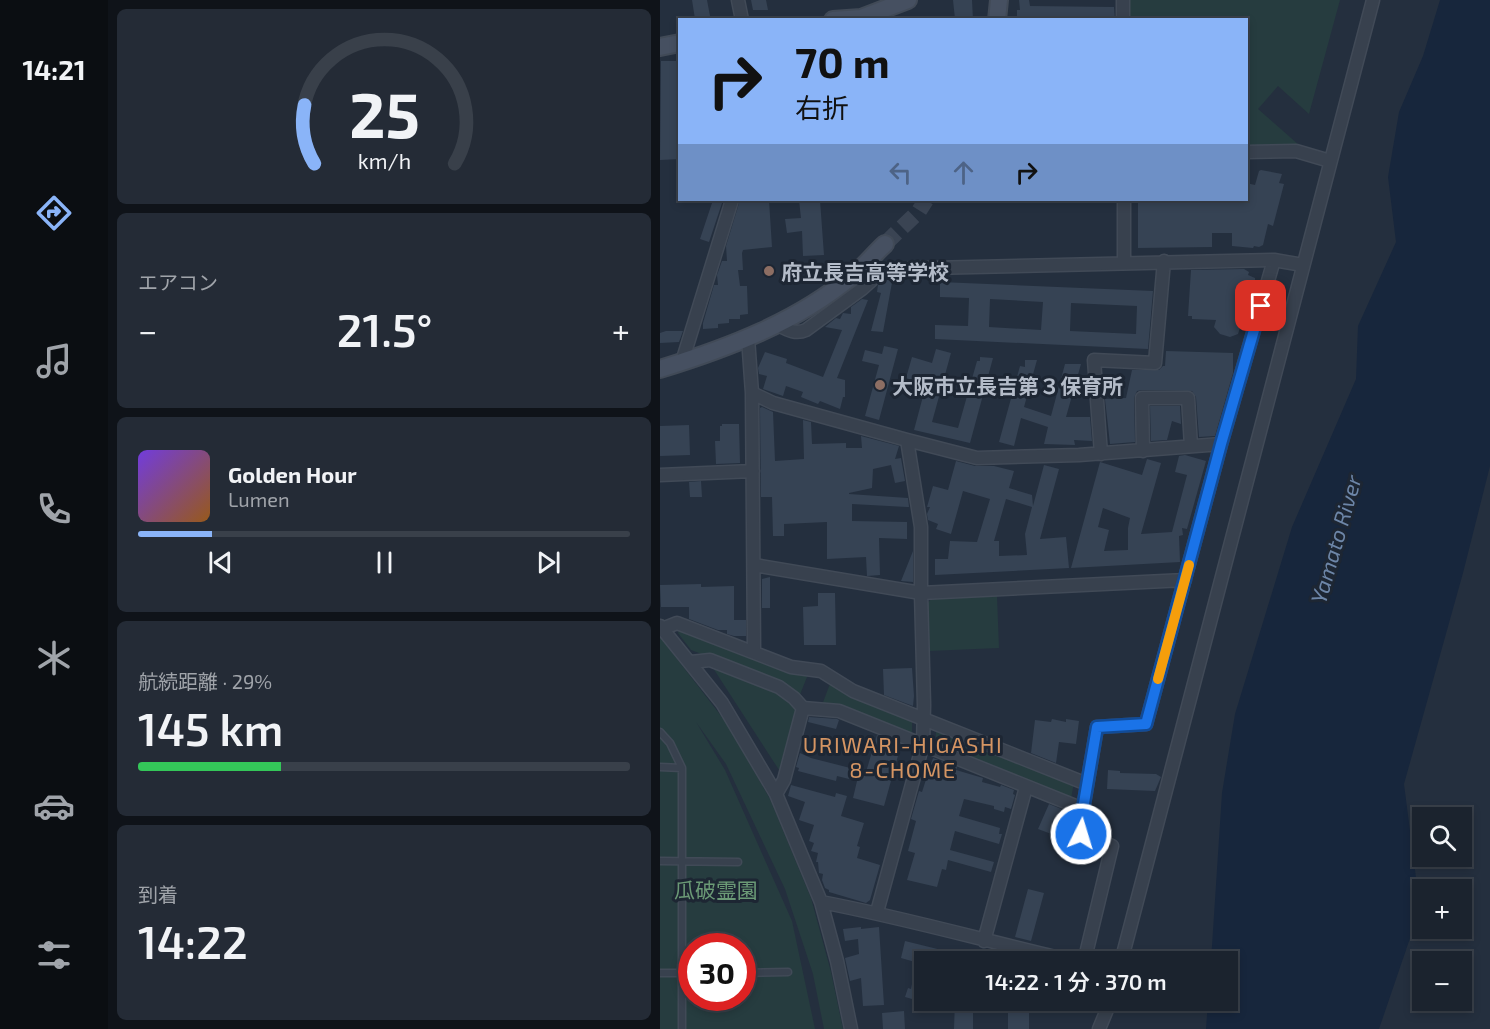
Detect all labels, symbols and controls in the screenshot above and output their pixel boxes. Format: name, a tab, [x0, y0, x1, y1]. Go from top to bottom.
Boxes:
text: 70 m	[795, 36, 890, 86]
icon: right	[696, 42, 774, 120]
text: 14:21	[22, 53, 86, 85]
text: 25	[349, 76, 419, 151]
text: 右折	[795, 91, 849, 123]
text: km/h	[357, 148, 411, 173]
icon: left	[884, 156, 917, 189]
icon: ahead	[947, 156, 980, 189]
icon: right	[1010, 156, 1043, 189]
icon: directions	[33, 192, 75, 234]
place label: 府立長吉高等学校	[781, 259, 949, 284]
marker: 府立長吉高等学校	[762, 264, 776, 278]
text: エアコン	[138, 270, 218, 294]
pin	[1235, 280, 1286, 331]
icon: arrive	[1244, 289, 1277, 322]
text: 21.5°	[337, 302, 432, 356]
text: −	[138, 310, 157, 350]
text: +	[612, 310, 630, 350]
icon: music	[33, 340, 75, 382]
place label: 大阪市立長吉第３保育所	[892, 373, 1123, 398]
marker: 大阪市立長吉第３保育所	[873, 378, 887, 392]
text: Golden Hour	[228, 461, 357, 487]
water label: Yamato River	[1304, 471, 1366, 606]
text: Lumen	[228, 487, 290, 511]
icon: phone	[33, 488, 75, 530]
icon: previous	[204, 546, 237, 579]
icon: pause	[368, 546, 401, 579]
icon: next	[532, 546, 565, 579]
icon: climate	[33, 637, 75, 679]
text: 航続距離 · 29%	[138, 669, 272, 693]
text: 145 km	[138, 701, 283, 755]
district label: URIWARI-HIGASHI 8-CHOME	[803, 731, 1003, 782]
icon: car	[33, 785, 75, 827]
position arrow	[1049, 802, 1113, 866]
map controls	[1412, 807, 1472, 1011]
button: search	[1412, 807, 1472, 867]
park label: 瓜破霊園	[674, 877, 758, 902]
button: +	[1412, 879, 1472, 939]
text: 到着	[138, 882, 178, 906]
text: 14:22	[138, 914, 248, 968]
speed limit sign: 30	[678, 933, 756, 1011]
icon: filters	[33, 934, 75, 976]
button: −	[1412, 951, 1472, 1011]
text: 14:22 · 1 分 · 370 m	[985, 968, 1167, 994]

